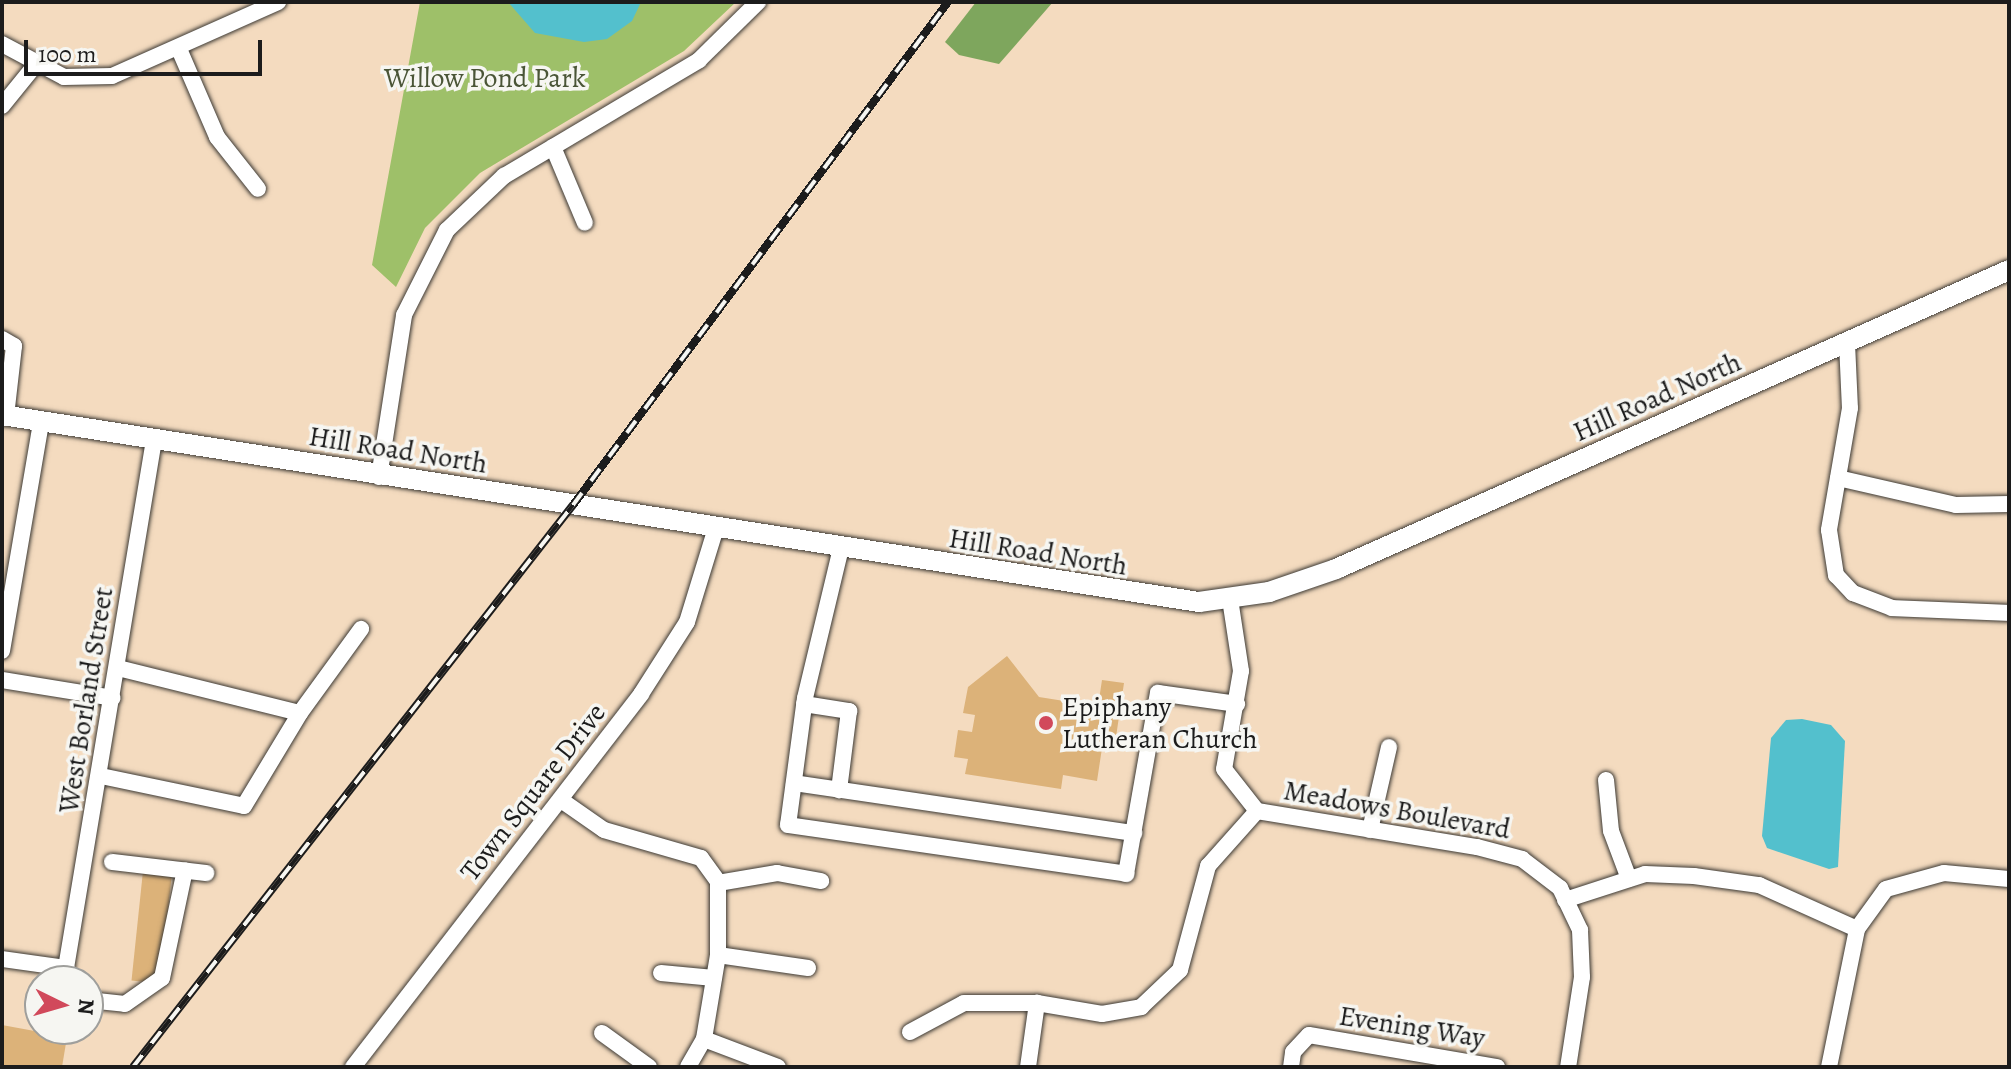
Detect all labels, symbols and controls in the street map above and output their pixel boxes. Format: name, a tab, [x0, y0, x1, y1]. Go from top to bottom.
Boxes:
scale bar	[28, 24, 266, 74]
text: 100 m	[38, 38, 97, 70]
park label: Willow Pond Park	[384, 61, 586, 95]
street label: Hill Road North	[1568, 345, 1746, 449]
street label: Hill Road North	[306, 419, 490, 481]
street label: Hill Road North	[946, 521, 1130, 583]
street label: West Borland Street	[52, 585, 120, 815]
place label: Epiphany Lutheran Church	[1062, 690, 1257, 756]
street label: Town Square Drive	[453, 697, 613, 887]
marker: Epiphany Lutheran Church	[1037, 714, 1055, 732]
street label: Meadows Boulevard	[1281, 774, 1513, 846]
north arrow	[24, 965, 104, 1045]
text: N	[70, 998, 102, 1016]
street label: Evening Way	[1337, 999, 1487, 1055]

